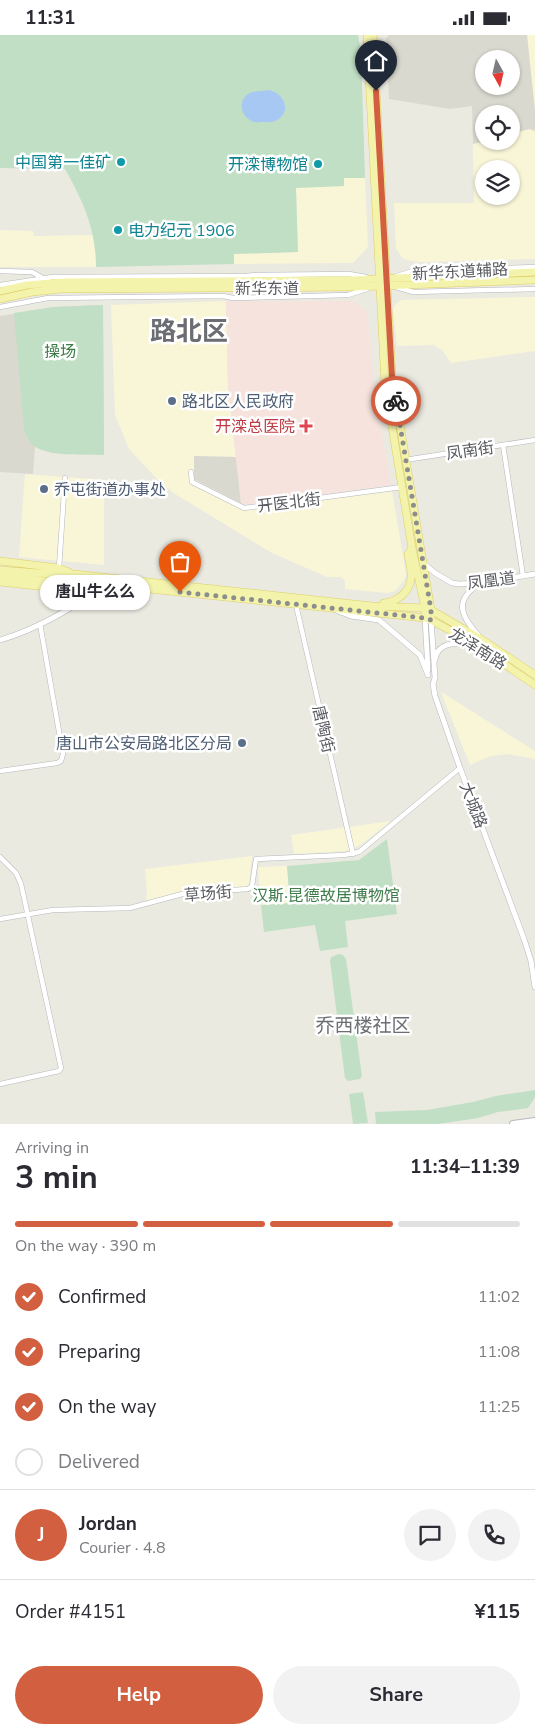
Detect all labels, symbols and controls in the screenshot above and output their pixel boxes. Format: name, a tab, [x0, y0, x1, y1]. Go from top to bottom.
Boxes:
text: 11:31	[25, 5, 75, 31]
pin	[355, 40, 397, 91]
icon: home	[362, 47, 390, 75]
north arrow	[475, 50, 520, 95]
map controls	[475, 50, 520, 205]
button: locate	[475, 105, 520, 150]
place label: 中国第一佳矿	[15, 152, 111, 174]
place label: 开滦博物馆	[228, 154, 308, 176]
marker: 中国第一佳矿	[115, 156, 127, 168]
marker: 开滦博物馆	[312, 158, 324, 170]
button: layers	[475, 160, 520, 205]
place label: 电力纪元 1906	[128, 220, 235, 242]
marker: 电力纪元 1906	[112, 224, 124, 236]
street label: 新华东道辅路	[412, 259, 509, 285]
street label: 新华东道	[235, 278, 299, 300]
district label: 路北区	[150, 314, 228, 349]
park label: 操场	[44, 341, 76, 363]
courier	[371, 376, 421, 426]
icon: bike	[382, 387, 410, 415]
place label: 路北区人民政府	[182, 391, 294, 413]
marker: 路北区人民政府	[166, 395, 178, 407]
place label: 开滦总医院	[215, 416, 295, 438]
marker: 开滦总医院	[299, 419, 313, 433]
street label: 凤南街	[445, 437, 495, 465]
place label: 乔屯街道办事处	[54, 479, 166, 501]
marker: 乔屯街道办事处	[38, 483, 50, 495]
street label: 开医北街	[256, 488, 322, 518]
pin	[159, 541, 201, 592]
icon: bag	[166, 548, 194, 576]
street label: 凤凰道	[466, 567, 516, 595]
callout: 唐山牛么么	[40, 575, 150, 609]
text: 唐山牛么么	[55, 581, 135, 603]
street label: 龙泽南路	[444, 623, 510, 675]
street label: 唐陶街	[307, 703, 339, 755]
place label: 唐山市公安局路北区分局	[56, 733, 232, 755]
marker: 唐山市公安局路北区分局	[236, 737, 248, 749]
street label: 大城路	[454, 779, 492, 832]
street label: 草场街	[183, 881, 233, 907]
park label: 汉斯·昆德故居博物馆	[252, 885, 400, 907]
district label: 乔西楼社区	[315, 1013, 411, 1039]
text: Arriving in	[15, 1137, 89, 1159]
text: 11:34–11:39	[410, 1154, 520, 1180]
text: 3 min	[15, 1156, 98, 1199]
text: On the way · 390 m	[15, 1235, 156, 1257]
icon: check	[15, 1283, 43, 1311]
text: Confirmed	[58, 1284, 146, 1310]
text: 11:02	[478, 1286, 520, 1308]
icon: check	[15, 1338, 43, 1366]
text: Preparing	[58, 1339, 141, 1365]
text: 11:08	[478, 1341, 520, 1363]
icon: check	[15, 1393, 43, 1421]
text: On the way	[58, 1394, 156, 1420]
text: 11:25	[478, 1396, 520, 1418]
text: Delivered	[58, 1449, 140, 1475]
button: chat	[404, 1509, 456, 1561]
button: phone	[468, 1509, 520, 1561]
text: Jordan	[79, 1511, 137, 1537]
text: J	[38, 1522, 44, 1548]
text: Courier · 4.8	[79, 1537, 165, 1559]
text: Order #4151	[15, 1599, 126, 1625]
text: ¥115	[474, 1599, 520, 1625]
button: Help	[15, 1666, 263, 1724]
button: Share	[273, 1666, 520, 1724]

